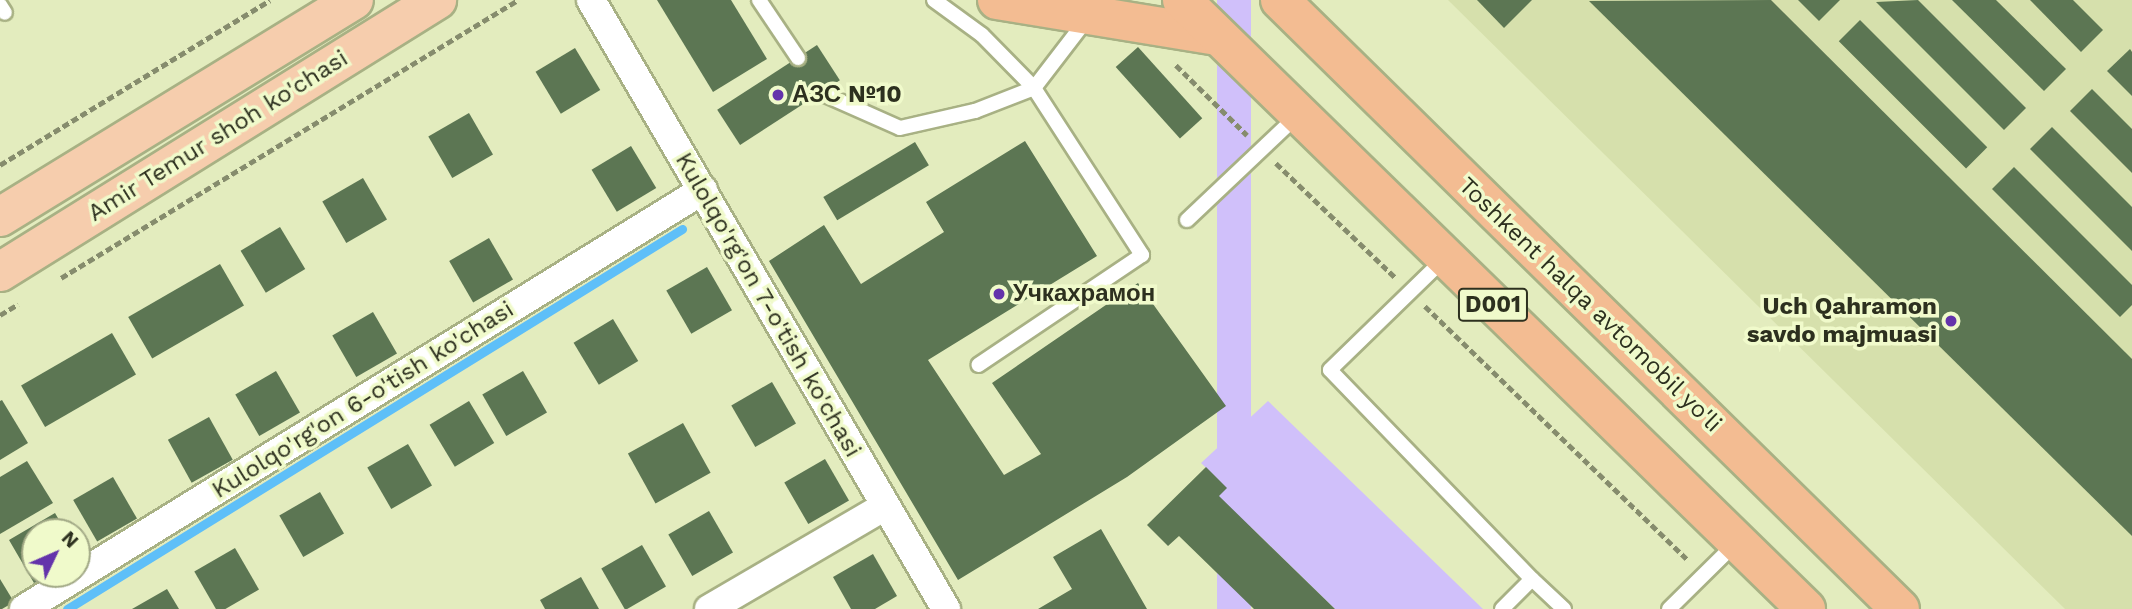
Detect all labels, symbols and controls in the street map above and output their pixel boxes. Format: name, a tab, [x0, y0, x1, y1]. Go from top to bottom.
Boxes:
street label: Amir Temur shoh ko'chasi	[82, 44, 354, 228]
place label: АЗС №10	[792, 81, 902, 109]
marker: АЗС №10	[770, 87, 786, 103]
street label: Kulolqo'rg'on 7-o'tish ko'chasi	[669, 147, 867, 463]
street label: Toshkent halqa avtomobil yo'li	[1452, 171, 1728, 439]
place label: Учкахрамон	[1013, 280, 1155, 308]
marker: Учкахрамон	[991, 286, 1007, 302]
road number: D001	[1456, 286, 1530, 324]
place label: Uch Qahramon savdo majmuasi	[1747, 293, 1937, 349]
street label: Kulolqo'rg'on 6-o'tish ko'chasi	[207, 295, 519, 505]
marker: Uch Qahramon savdo majmuasi	[1943, 313, 1959, 329]
north arrow	[21, 518, 91, 588]
text: N	[57, 526, 83, 553]

